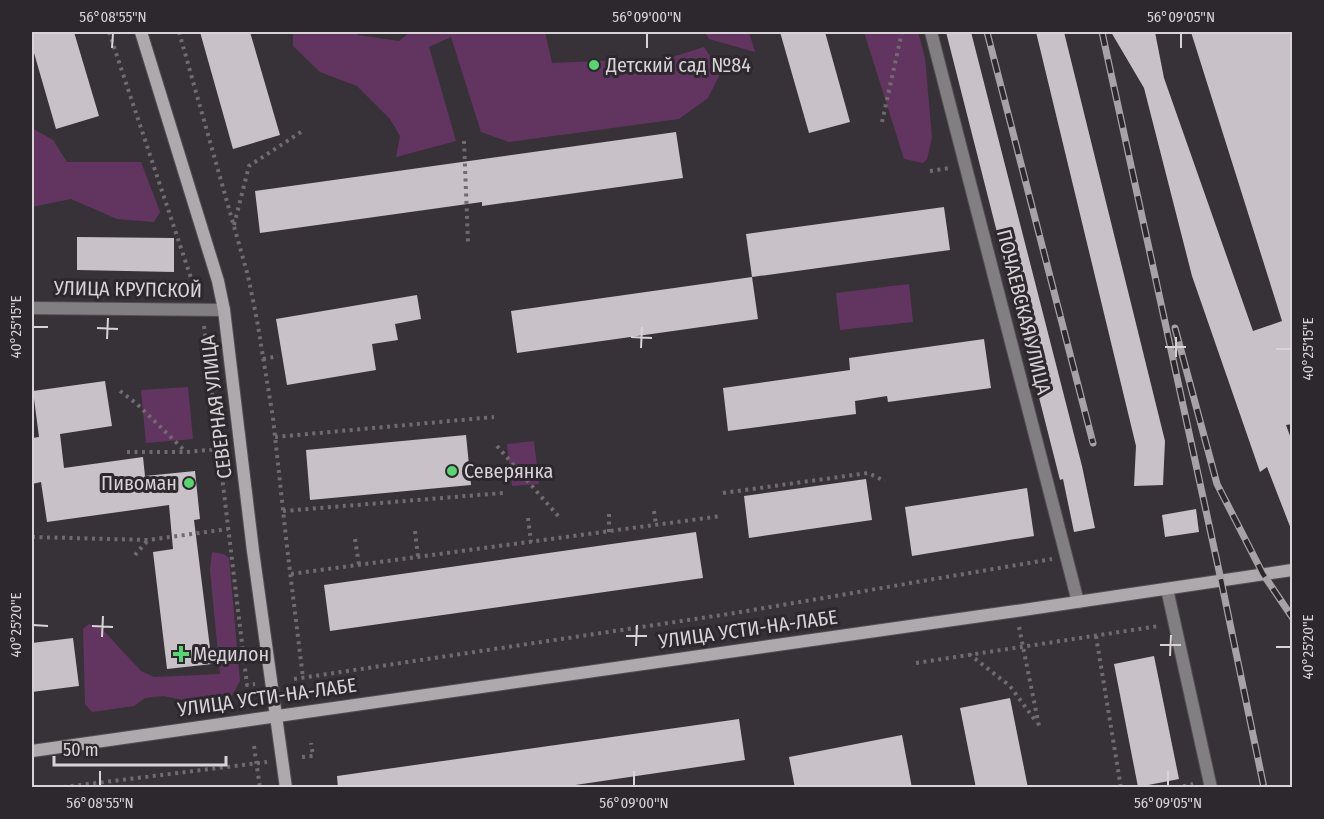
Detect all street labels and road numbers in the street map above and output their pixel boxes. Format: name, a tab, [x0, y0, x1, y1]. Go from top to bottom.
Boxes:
street label: ПОЧАЕВСКАЯ УЛИЦА	[992, 227, 1056, 397]
street label: УЛИЦА КРУПСКОЙ	[53, 276, 202, 302]
street label: СЕВЕРНАЯ УЛИЦА	[195, 333, 237, 480]
street label: УЛИЦА УСТИ-НА-ЛАБЕ	[656, 605, 839, 654]
street label: УЛИЦА УСТИ-НА-ЛАБЕ	[175, 673, 358, 722]

